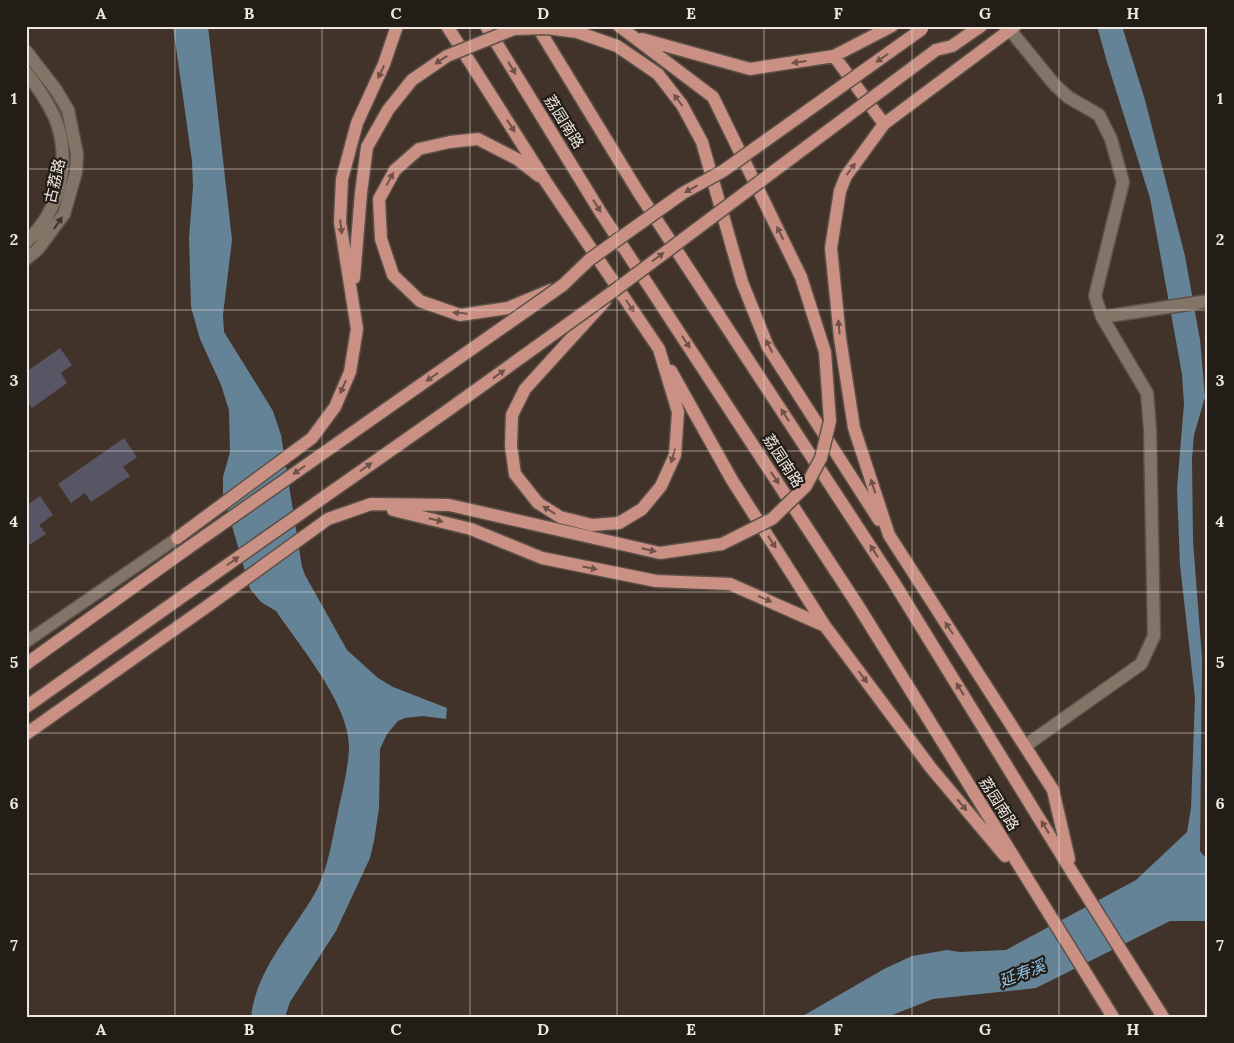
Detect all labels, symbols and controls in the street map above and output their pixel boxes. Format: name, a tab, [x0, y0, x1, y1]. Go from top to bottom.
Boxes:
text: A	[96, 3, 107, 23]
text: B	[244, 3, 255, 23]
text: C	[390, 3, 402, 23]
text: D	[537, 3, 549, 23]
text: E	[686, 3, 696, 23]
text: F	[833, 3, 843, 23]
text: G	[979, 3, 991, 23]
text: H	[1127, 3, 1140, 23]
one-way arrow	[876, 53, 889, 63]
one-way arrow	[434, 56, 448, 65]
one-way arrow	[790, 58, 806, 66]
one-way arrow	[507, 61, 516, 74]
one-way arrow	[376, 65, 384, 79]
text: 1	[11, 88, 17, 108]
text: 1	[1217, 88, 1223, 108]
street label: 荔园南路	[540, 91, 588, 152]
one-way arrow	[672, 94, 683, 107]
one-way arrow	[506, 120, 516, 133]
street label: 古荔路	[40, 157, 69, 205]
one-way arrow	[846, 162, 856, 176]
one-way arrow	[386, 172, 394, 187]
one-way arrow	[684, 184, 697, 193]
one-way arrow	[592, 200, 601, 213]
one-way arrow	[53, 216, 63, 229]
one-way arrow	[337, 220, 345, 236]
one-way arrow	[775, 226, 783, 240]
text: 2	[10, 229, 18, 249]
text: 2	[1216, 229, 1224, 249]
one-way arrow	[651, 252, 664, 263]
one-way arrow	[625, 299, 634, 312]
one-way arrow	[452, 309, 468, 317]
one-way arrow	[835, 319, 843, 335]
one-way arrow	[681, 336, 690, 349]
one-way arrow	[764, 339, 772, 353]
one-way arrow	[492, 368, 505, 379]
text: 3	[10, 370, 19, 390]
text: 3	[1216, 370, 1225, 390]
one-way arrow	[425, 372, 439, 382]
one-way arrow	[339, 380, 347, 394]
one-way arrow	[780, 408, 789, 422]
street label: 荔园南路	[759, 430, 808, 491]
one-way arrow	[669, 449, 677, 464]
one-way arrow	[359, 462, 373, 472]
one-way arrow	[292, 465, 306, 475]
one-way arrow	[770, 472, 780, 485]
one-way arrow	[868, 478, 876, 493]
one-way arrow	[542, 505, 555, 514]
text: 4	[10, 511, 19, 531]
text: 4	[1216, 511, 1225, 531]
one-way arrow	[428, 516, 443, 524]
one-way arrow	[767, 536, 776, 549]
one-way arrow	[869, 544, 878, 558]
one-way arrow	[641, 546, 656, 554]
one-way arrow	[226, 556, 240, 566]
one-way arrow	[583, 564, 598, 572]
one-way arrow	[758, 596, 772, 604]
one-way arrow	[944, 621, 954, 635]
text: 5	[10, 652, 19, 672]
text: 5	[1216, 652, 1225, 672]
one-way arrow	[858, 670, 868, 684]
one-way arrow	[955, 682, 964, 695]
street label: 荔园南路	[975, 773, 1023, 834]
text: 6	[9, 793, 19, 813]
text: 6	[1215, 793, 1225, 813]
one-way arrow	[957, 799, 968, 812]
one-way arrow	[1040, 821, 1049, 834]
text: 7	[10, 935, 18, 955]
text: 7	[1216, 935, 1224, 955]
water label: 延寿溪	[996, 954, 1050, 991]
text: A	[96, 1019, 107, 1039]
text: B	[244, 1019, 255, 1039]
text: C	[390, 1019, 402, 1039]
text: D	[537, 1019, 549, 1039]
text: E	[686, 1019, 696, 1039]
text: F	[833, 1019, 843, 1039]
text: G	[979, 1019, 991, 1039]
text: H	[1127, 1019, 1140, 1039]

